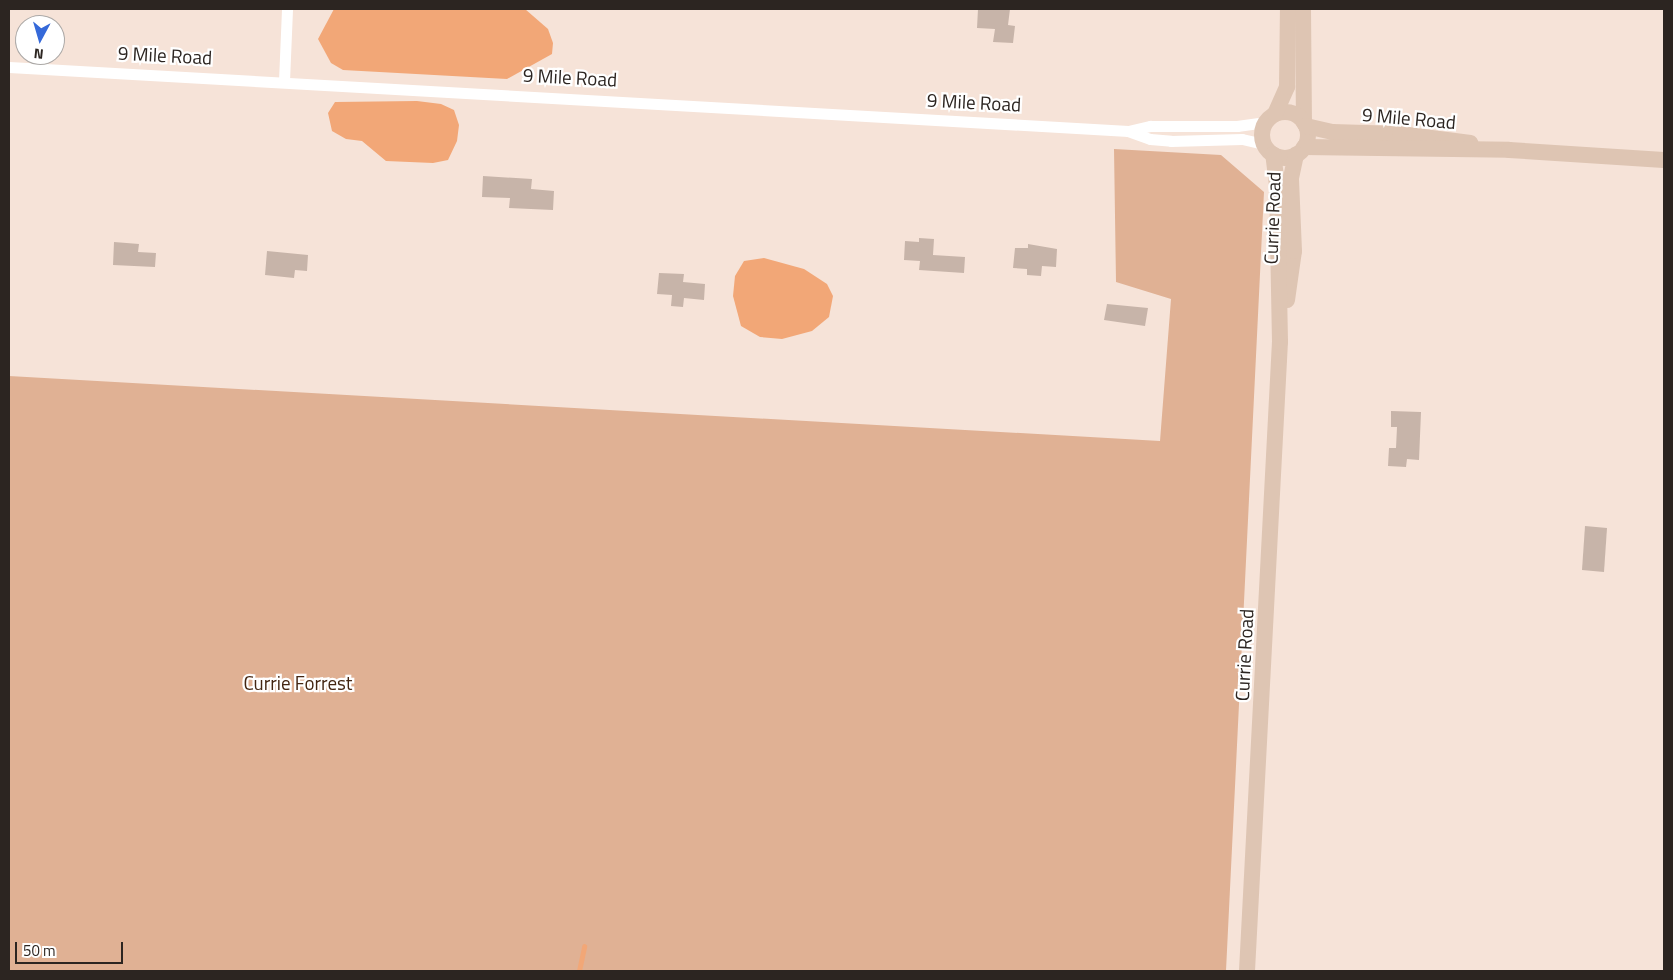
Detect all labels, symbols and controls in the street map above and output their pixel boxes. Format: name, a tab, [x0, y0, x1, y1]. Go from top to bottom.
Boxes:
north arrow	[15, 15, 65, 65]
street label: 9 Mile Road	[117, 41, 213, 69]
text: N	[33, 43, 44, 65]
street label: 9 Mile Road	[522, 63, 618, 91]
street label: 9 Mile Road	[926, 88, 1022, 116]
street label: 9 Mile Road	[1361, 103, 1457, 133]
street label: Currie Road	[1259, 171, 1285, 265]
street label: Currie Road	[1230, 608, 1258, 702]
park label: Currie Forrest	[243, 672, 353, 694]
scale bar	[18, 932, 125, 964]
text: 50 m	[23, 939, 56, 962]

